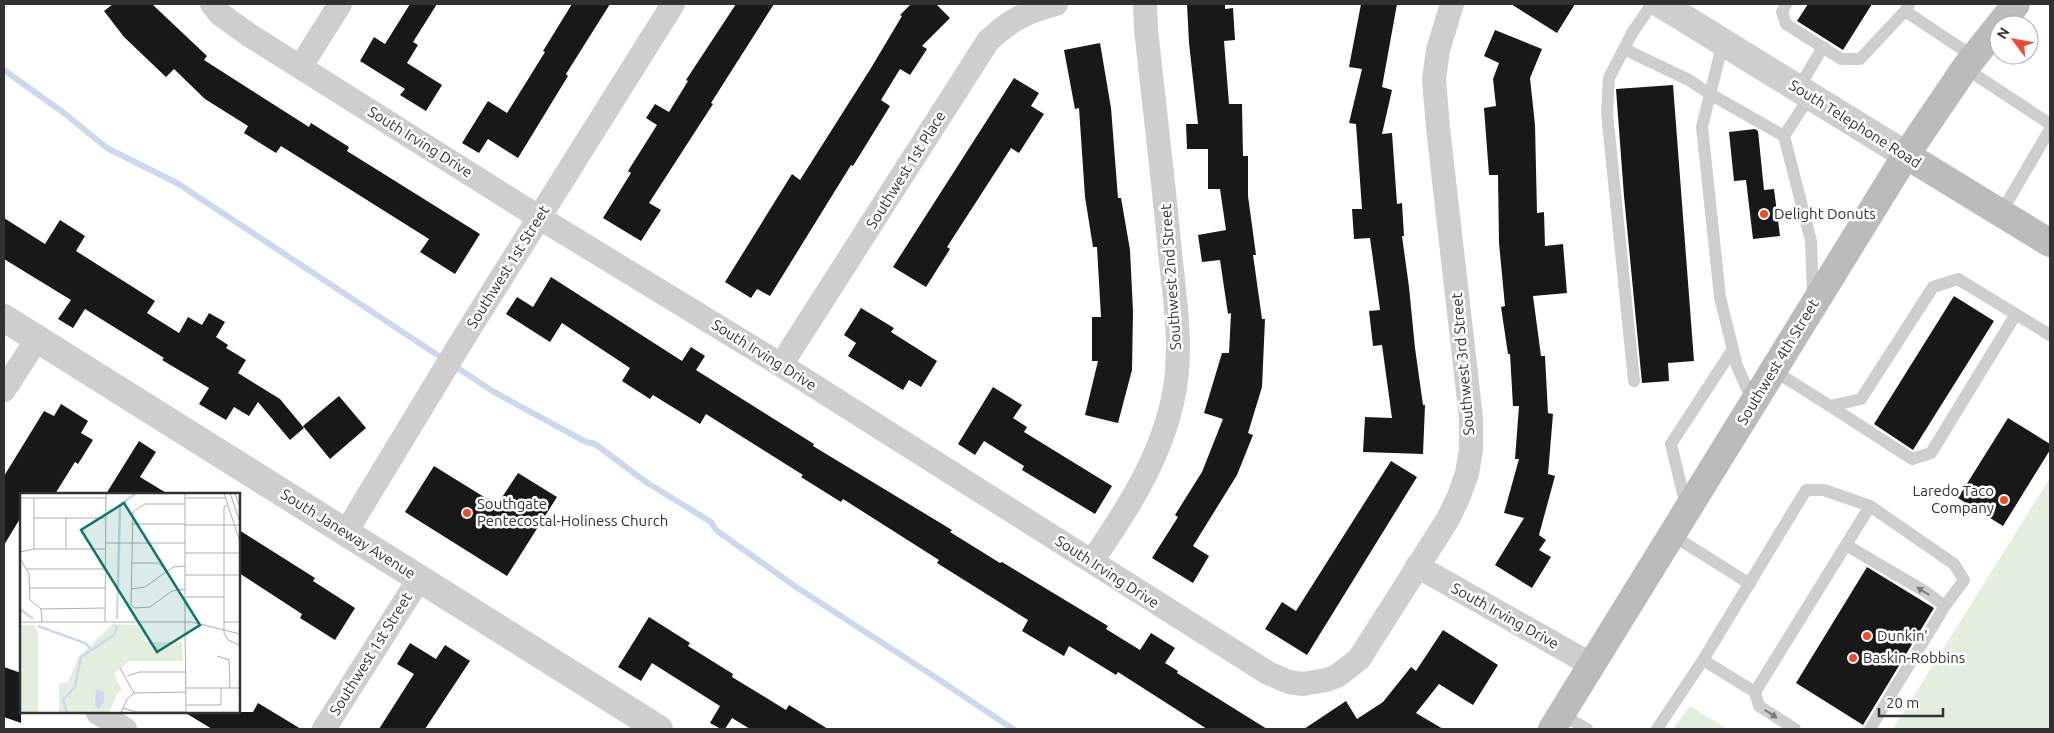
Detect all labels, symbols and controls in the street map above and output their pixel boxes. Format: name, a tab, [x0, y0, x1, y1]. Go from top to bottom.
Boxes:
north arrow	[1989, 15, 2039, 65]
text: N	[1993, 24, 2013, 42]
street label: South Telephone Road	[1786, 76, 1924, 171]
street label: South Irving Drive	[365, 103, 476, 181]
street label: Southwest 1st Place	[862, 108, 949, 232]
street label: Southwest 1st Street	[463, 202, 552, 331]
street label: Southwest 2nd Street	[1157, 203, 1184, 351]
place label: Delight Donuts	[1774, 205, 1876, 222]
marker: Delight Donuts	[1758, 208, 1770, 220]
street label: Southwest 3rd Street	[1448, 292, 1477, 436]
street label: Southwest 4th Street	[1733, 296, 1822, 428]
street label: South Irving Drive	[709, 316, 820, 394]
place label: Laredo Taco Company	[1913, 482, 1994, 516]
street label: South Janeway Avenue	[278, 485, 419, 582]
inset map	[20, 493, 240, 713]
marker: Laredo Taco Company	[1998, 494, 2010, 506]
place label: Southgate Pentecostal-Holiness Church	[477, 495, 668, 529]
marker: Southgate Pentecostal-Holiness Church	[461, 507, 473, 519]
street label: South Irving Drive	[1052, 532, 1162, 611]
street label: South Irving Drive	[1449, 579, 1562, 652]
one-way arrow	[1917, 586, 1930, 595]
street label: Southwest 1st Street	[326, 589, 415, 718]
place label: Dunkin'	[1877, 627, 1928, 644]
marker: Dunkin'	[1861, 630, 1873, 642]
place label: Baskin-Robbins	[1863, 649, 1965, 666]
marker: Baskin-Robbins	[1847, 652, 1859, 664]
scale bar	[1879, 686, 1943, 718]
text: 20 m	[1886, 694, 1919, 711]
one-way arrow	[1764, 709, 1778, 718]

